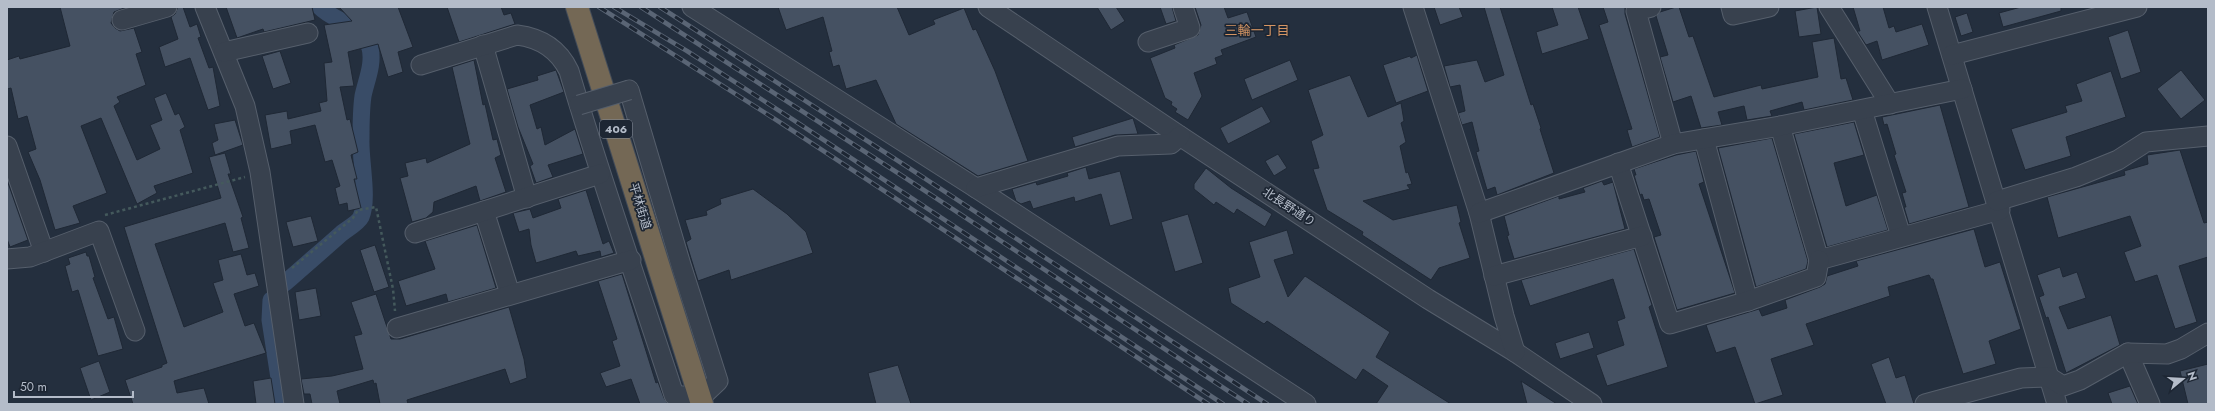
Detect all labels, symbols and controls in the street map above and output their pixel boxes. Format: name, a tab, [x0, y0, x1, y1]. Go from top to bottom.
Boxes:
district label: 三輪一丁目	[1224, 21, 1290, 40]
road number: 406	[600, 120, 632, 138]
street label: 平林街道	[624, 180, 656, 232]
street label: 北長野通り	[1259, 183, 1319, 231]
north arrow	[2163, 359, 2203, 399]
text: N	[2184, 369, 2201, 383]
scale bar	[14, 373, 133, 399]
text: 50 m	[20, 378, 47, 396]

